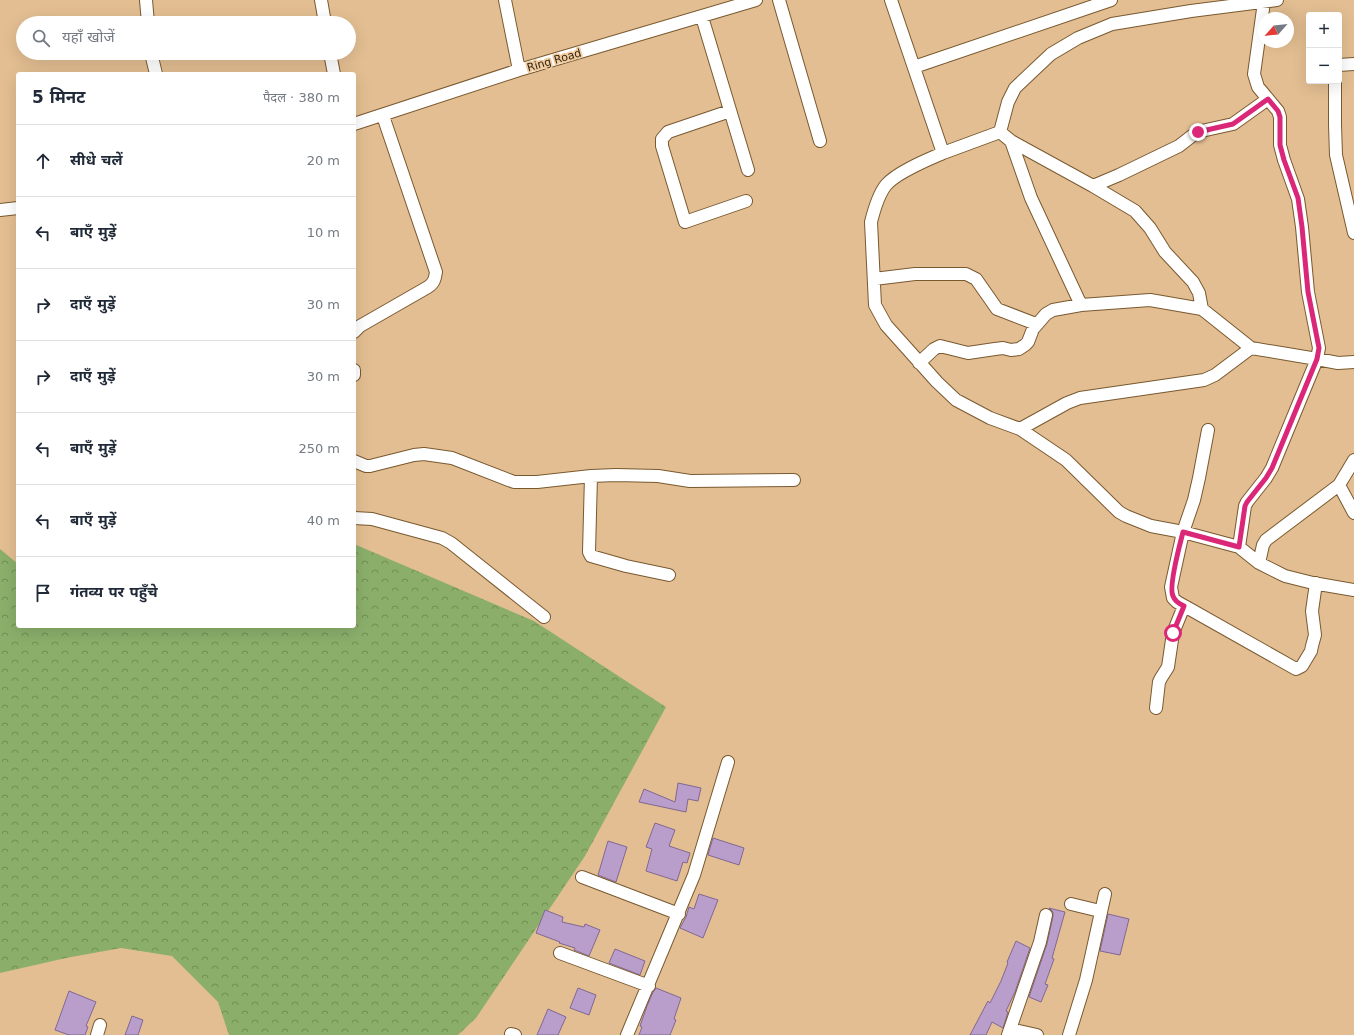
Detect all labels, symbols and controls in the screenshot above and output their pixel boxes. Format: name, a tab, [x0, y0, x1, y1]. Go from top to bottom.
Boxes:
north arrow	[1258, 12, 1294, 48]
map controls	[1306, 12, 1342, 84]
button: +	[1306, 12, 1342, 48]
search box	[16, 16, 356, 60]
icon: search	[30, 27, 52, 49]
text: यहाँ खोजें	[62, 28, 115, 46]
street label: Ring Road	[526, 47, 583, 74]
button: −	[1306, 48, 1342, 84]
text: 5 मिनट	[32, 87, 85, 107]
text: पैदल · 380 m	[263, 90, 340, 105]
route end	[1189, 123, 1207, 141]
icon: ahead	[32, 150, 54, 172]
text: सीधे चलें	[70, 151, 123, 169]
text: 20 m	[307, 153, 340, 168]
icon: left	[32, 222, 54, 244]
text: बाएँ मुड़ें	[70, 223, 116, 241]
text: 10 m	[307, 225, 340, 240]
icon: right	[32, 294, 54, 316]
text: दाएँ मुड़ें	[70, 295, 116, 313]
text: 30 m	[307, 297, 340, 312]
icon: right	[32, 366, 54, 388]
text: दाएँ मुड़ें	[70, 367, 116, 385]
text: 30 m	[307, 369, 340, 384]
icon: left	[32, 438, 54, 460]
text: बाएँ मुड़ें	[70, 439, 116, 457]
text: 250 m	[298, 441, 340, 456]
icon: left	[32, 510, 54, 532]
text: बाएँ मुड़ें	[70, 511, 116, 529]
text: 40 m	[307, 513, 340, 528]
icon: arrive	[32, 582, 54, 604]
text: गंतव्य पर पहुँचे	[70, 583, 158, 601]
route start	[1164, 624, 1182, 642]

